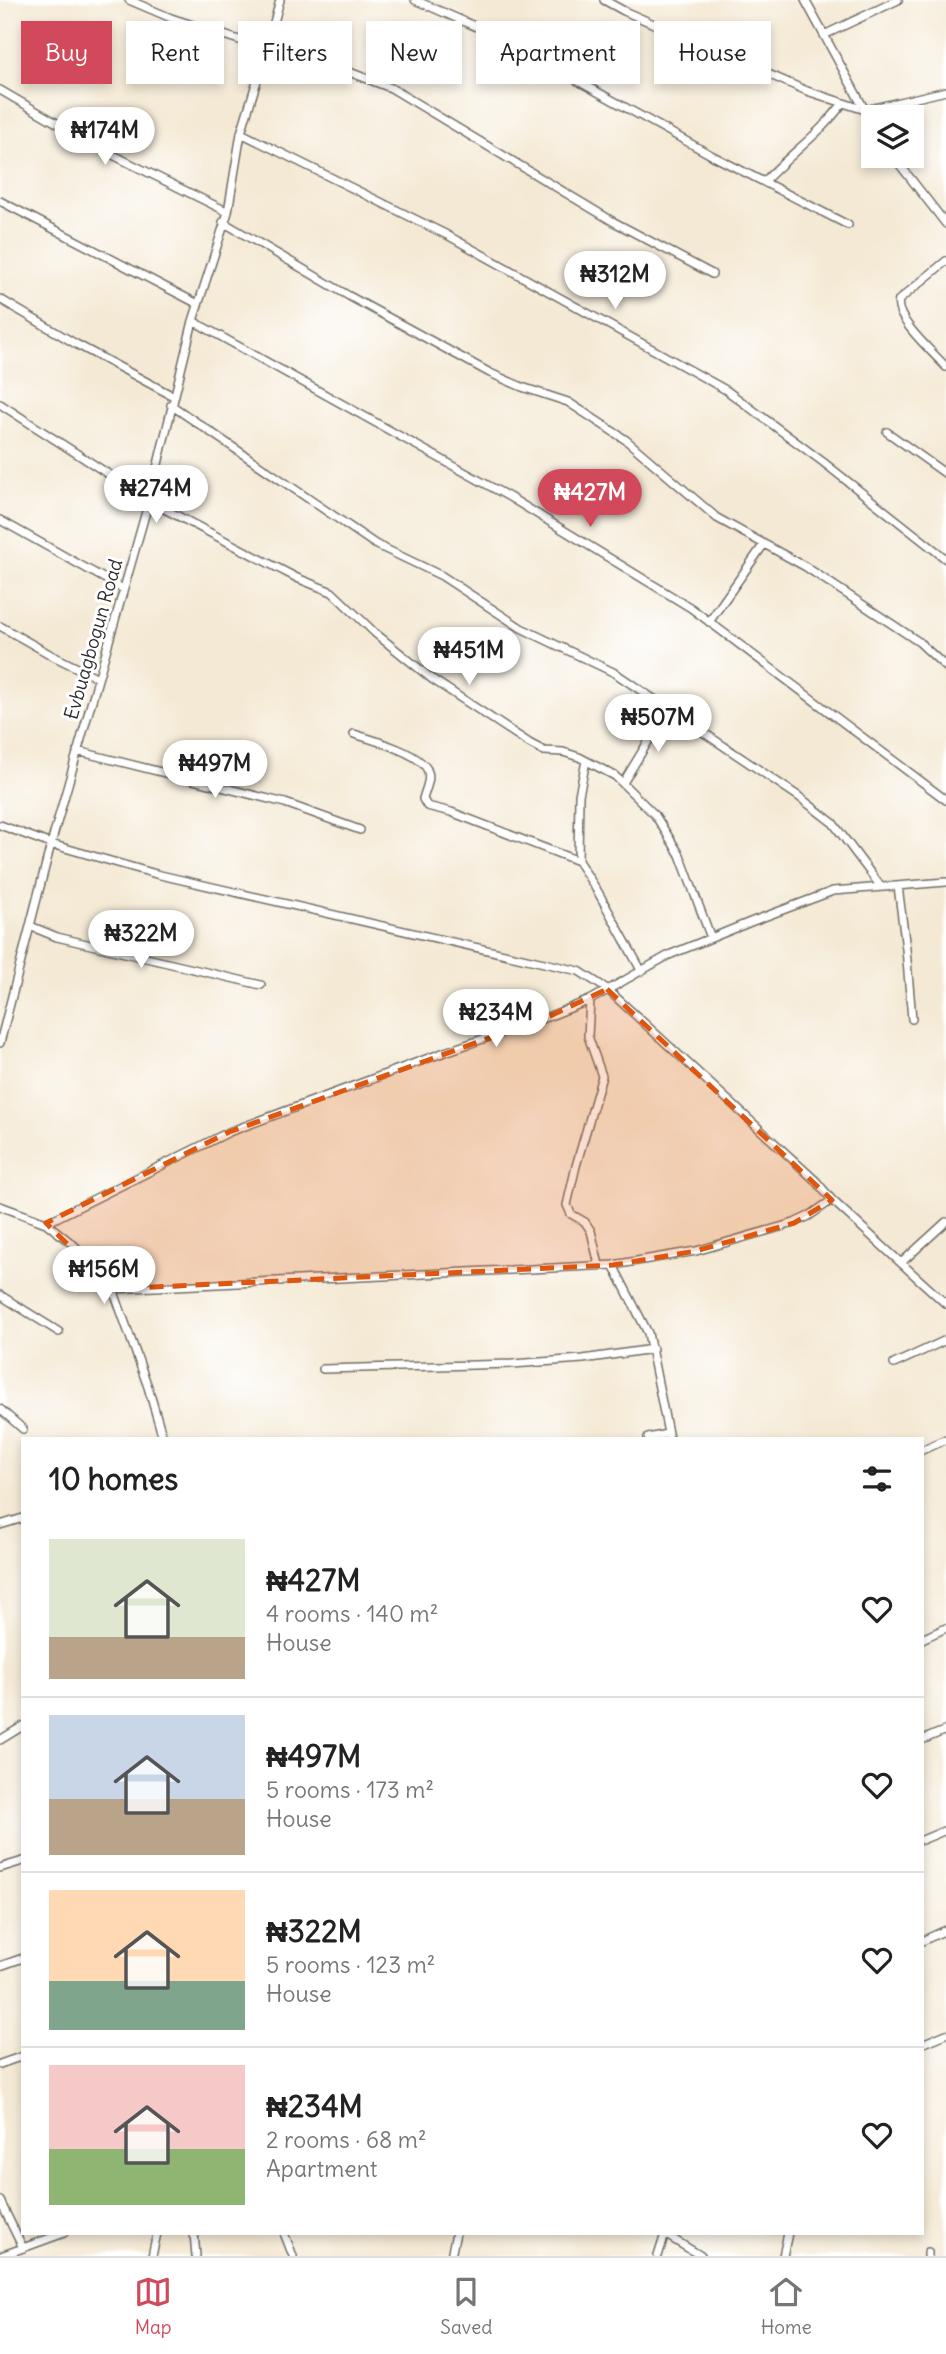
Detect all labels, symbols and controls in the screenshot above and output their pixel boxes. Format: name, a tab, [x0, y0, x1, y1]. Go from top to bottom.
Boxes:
chip: Buy	[21, 21, 112, 84]
chip: Rent	[126, 21, 224, 84]
chip: Filters	[238, 21, 352, 84]
chip: New	[366, 21, 462, 84]
chip: Apartment	[476, 21, 640, 84]
chip: House	[654, 21, 771, 84]
map controls	[861, 105, 924, 168]
button: layers	[861, 105, 924, 168]
pin: ₦174M	[56, 108, 154, 167]
text: ₦174M	[71, 115, 139, 144]
pin: ₦312M	[566, 252, 664, 311]
text: ₦312M	[580, 259, 650, 288]
pin: ₦274M	[107, 466, 205, 525]
pin: ₦427M	[541, 470, 639, 529]
text: ₦274M	[120, 473, 192, 502]
text: ₦427M	[554, 477, 626, 506]
street label: Evbuagbogun Road	[59, 556, 127, 722]
pin: ₦451M	[420, 628, 518, 687]
text: ₦451M	[434, 635, 504, 664]
pin: ₦507M	[609, 694, 707, 754]
text: ₦507M	[621, 702, 695, 731]
pin: ₦497M	[166, 740, 264, 800]
text: ₦497M	[178, 748, 252, 777]
pin: ₦322M	[92, 911, 190, 970]
text: ₦322M	[104, 918, 178, 947]
pin: ₦234M	[447, 990, 545, 1049]
text: ₦234M	[459, 997, 533, 1026]
pin: ₦156M	[55, 1246, 153, 1306]
text: ₦156M	[69, 1254, 139, 1283]
text: 10 homes	[49, 1460, 178, 1498]
icon: filters	[858, 1460, 896, 1498]
text: ₦427M	[266, 1561, 361, 1599]
icon: home	[105, 1567, 189, 1651]
icon: heart	[858, 1590, 896, 1628]
text: 4 rooms · 140 m²	[266, 1599, 438, 1628]
text: House	[266, 1628, 332, 1657]
text: ₦497M	[266, 1737, 361, 1775]
icon: home	[105, 1743, 189, 1827]
icon: heart	[858, 1766, 896, 1804]
text: 5 rooms · 173 m²	[266, 1775, 434, 1804]
text: House	[266, 1804, 332, 1833]
text: ₦322M	[266, 1912, 362, 1950]
icon: home	[105, 1918, 189, 2002]
icon: heart	[858, 1941, 896, 1979]
text: 5 rooms · 123 m²	[266, 1950, 435, 1979]
text: House	[266, 1979, 332, 2008]
text: ₦234M	[266, 2087, 363, 2125]
icon: home	[105, 2093, 189, 2177]
icon: heart	[858, 2116, 896, 2154]
text: 2 rooms · 68 m²	[266, 2125, 427, 2154]
text: Apartment	[266, 2154, 378, 2183]
tab: Map	[134, 2273, 172, 2339]
tab: Saved	[440, 2273, 492, 2339]
tab: Home	[761, 2273, 812, 2339]

